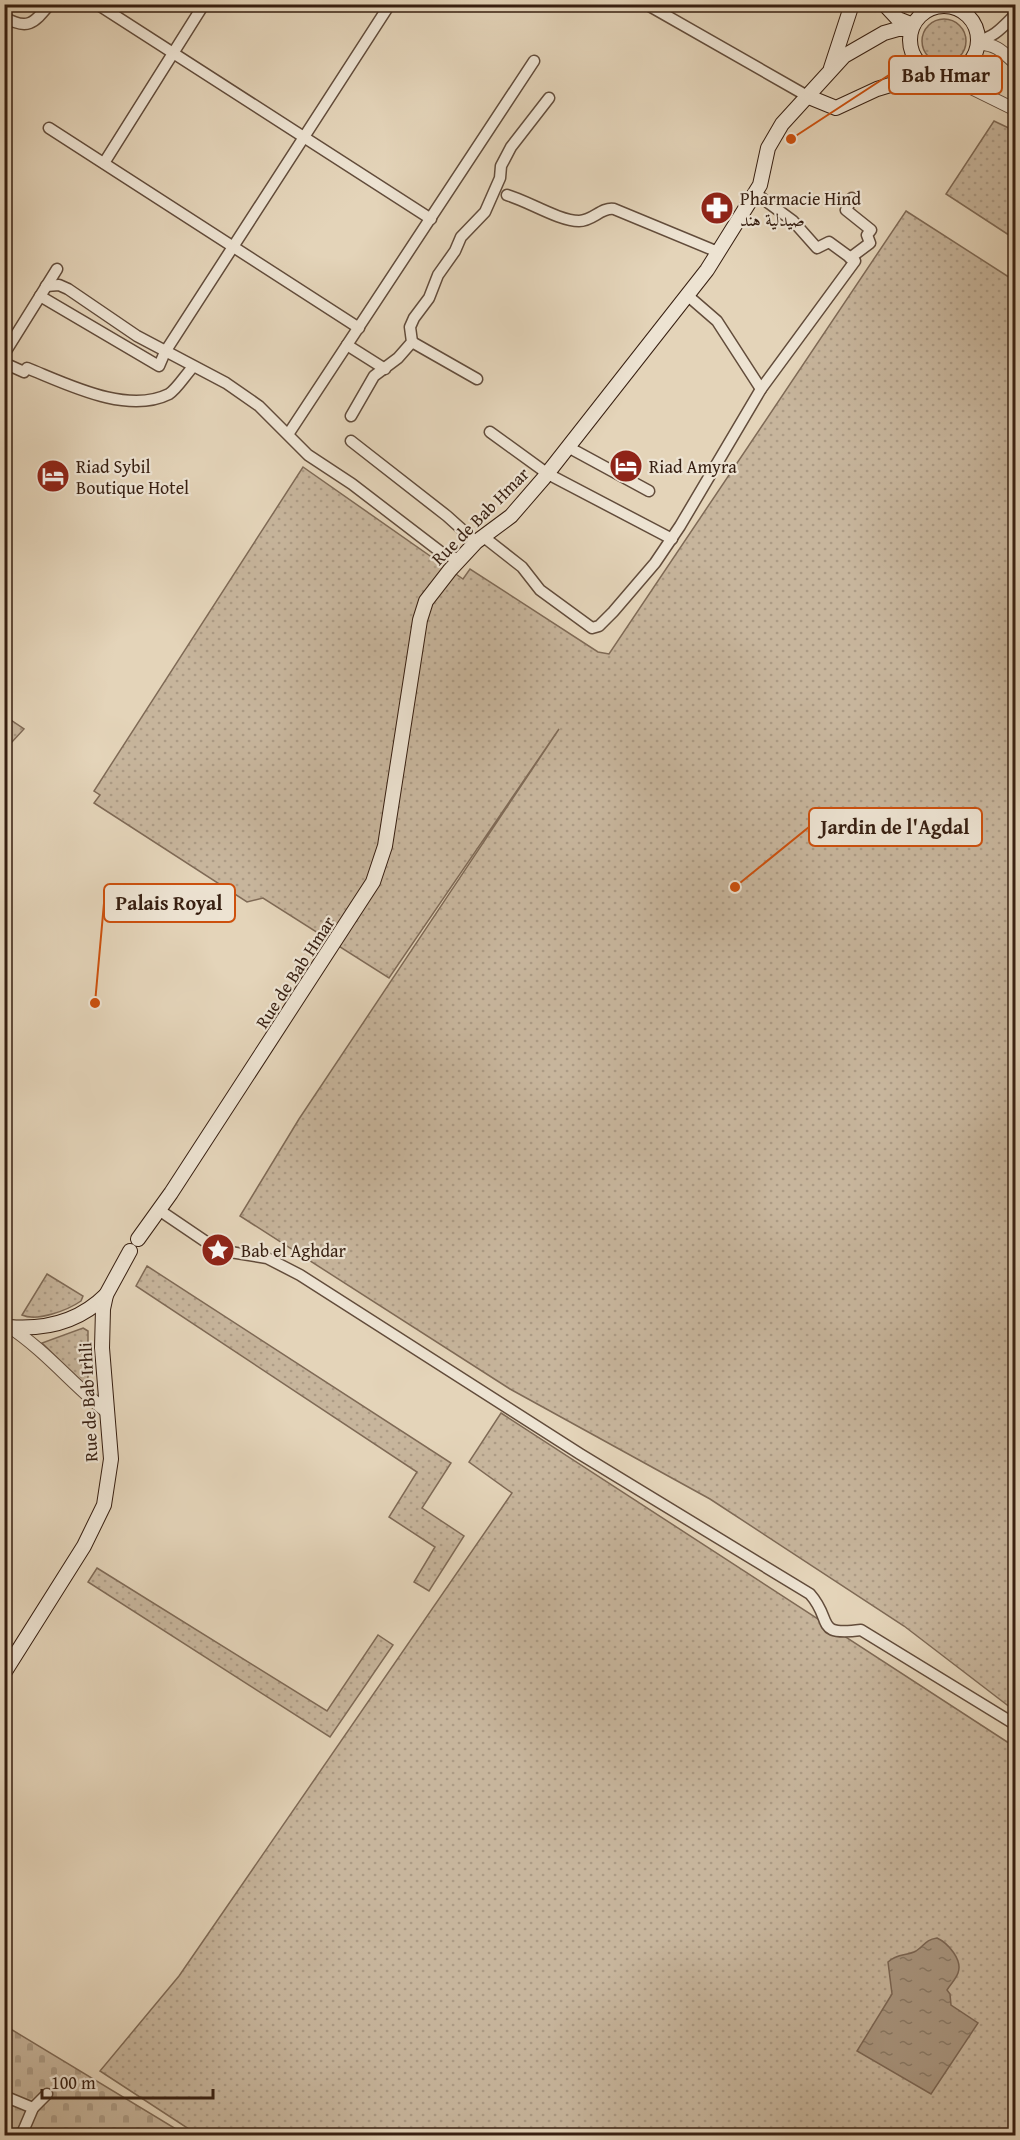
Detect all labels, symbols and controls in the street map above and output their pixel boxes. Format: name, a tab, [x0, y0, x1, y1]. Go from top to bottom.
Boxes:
callout: Bab Hmar	[889, 56, 1002, 94]
text: Bab Hmar	[902, 60, 990, 89]
place label: Pharmacie Hind صيدلية هند	[740, 185, 861, 233]
pharmacy icon: Pharmacie Hind صيدلية هند	[699, 190, 735, 226]
hotel icon: Riad Amyra	[608, 448, 644, 484]
place label: Riad Sybil Boutique Hotel	[76, 453, 189, 501]
place label: Riad Amyra	[649, 453, 737, 480]
hotel icon: Riad Sybil Boutique Hotel	[35, 458, 71, 494]
street label: Rue de Bab Hmar	[425, 460, 536, 571]
callout: Jardin de l'Agdal	[809, 808, 982, 846]
text: Jardin de l'Agdal	[818, 812, 969, 841]
callout: Palais Royal	[104, 884, 235, 922]
text: Palais Royal	[116, 888, 222, 917]
street label: Rue de Bab Hmar	[249, 910, 342, 1033]
place icon: Bab el Aghdar	[200, 1232, 236, 1268]
place label: Bab el Aghdar	[241, 1237, 347, 1264]
street label: Rue de Bab Irhli	[71, 1342, 105, 1462]
scale bar	[42, 2062, 213, 2100]
text: 100 m	[51, 2069, 96, 2096]

